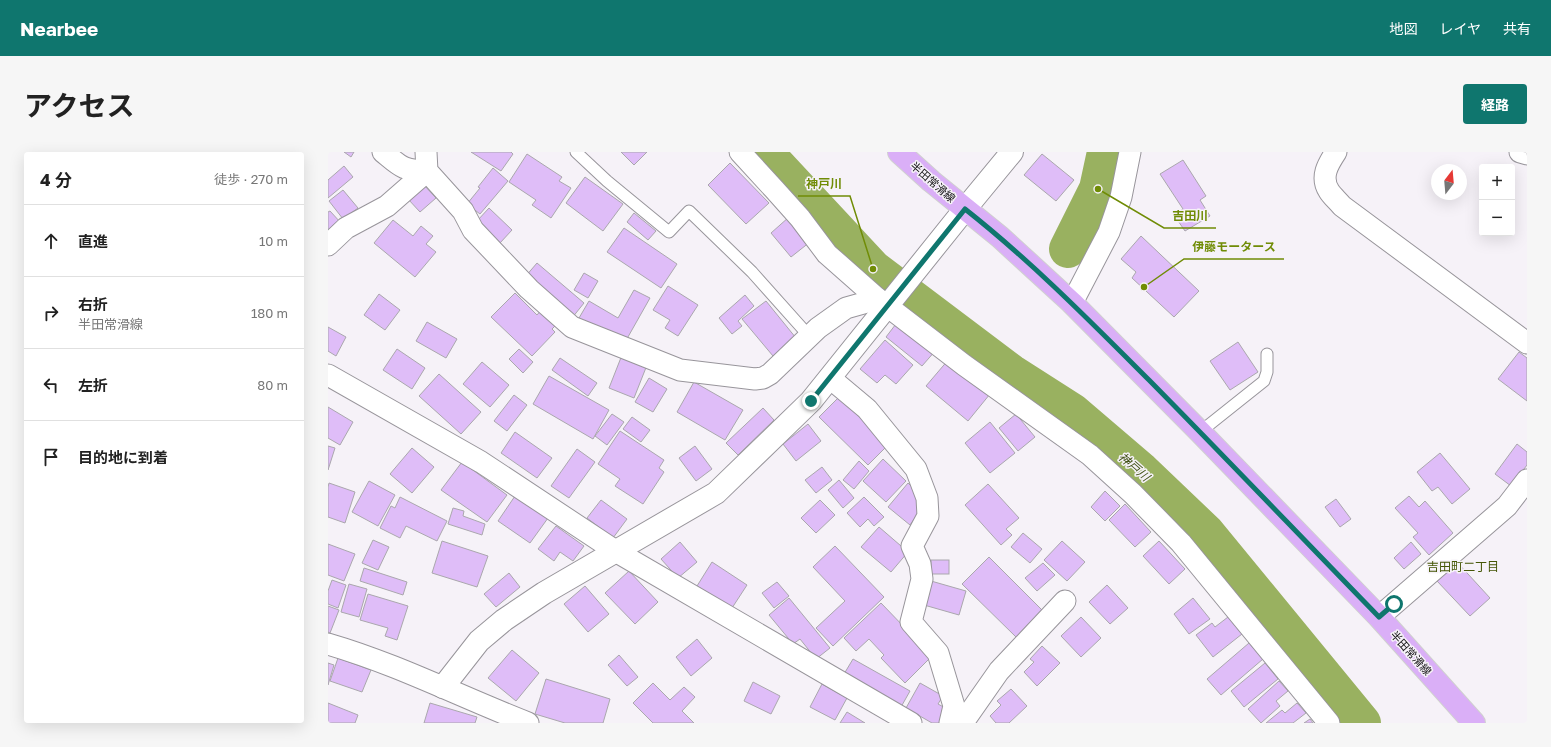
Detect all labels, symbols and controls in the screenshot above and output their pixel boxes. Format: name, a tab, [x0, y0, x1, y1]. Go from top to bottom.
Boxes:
text: Nearbee	[20, 17, 98, 40]
text: 地図	[1389, 20, 1417, 37]
text: レイヤ	[1439, 20, 1481, 37]
text: 共有	[1503, 20, 1531, 37]
button: 経路	[1463, 84, 1527, 124]
text: アクセス	[24, 89, 135, 122]
street label: 半田常滑線	[908, 159, 958, 205]
north arrow	[1431, 164, 1467, 200]
map controls	[1479, 164, 1515, 236]
button: +	[1479, 164, 1515, 200]
text: 4 分	[40, 169, 72, 190]
text: 徒歩 · 270 m	[214, 171, 288, 187]
callout: 神戸川	[798, 172, 850, 196]
text: 神戸川	[806, 176, 842, 191]
button: −	[1479, 200, 1515, 236]
callout: 吉田川	[1164, 204, 1216, 228]
text: 吉田川	[1172, 208, 1208, 223]
icon: ahead	[40, 230, 62, 252]
text: 直進	[78, 232, 108, 250]
text: 10 m	[259, 233, 288, 249]
callout: 伊藤モータース	[1184, 235, 1284, 259]
text: 伊藤モータース	[1192, 239, 1276, 254]
text: 右折	[78, 295, 108, 313]
icon: right	[40, 302, 62, 324]
text: 180 m	[251, 305, 288, 321]
text: 半田常滑線	[78, 316, 143, 332]
icon: left	[40, 374, 62, 396]
text: 左折	[78, 376, 108, 394]
text: 80 m	[257, 377, 288, 393]
route end	[802, 392, 820, 410]
icon: arrive	[40, 446, 62, 468]
text: 目的地に到着	[78, 448, 168, 466]
water label: 神戸川	[1116, 449, 1154, 485]
district label: 吉田町二丁目	[1427, 559, 1499, 574]
route start	[1385, 595, 1403, 613]
street label: 半田常滑線	[1388, 628, 1435, 677]

